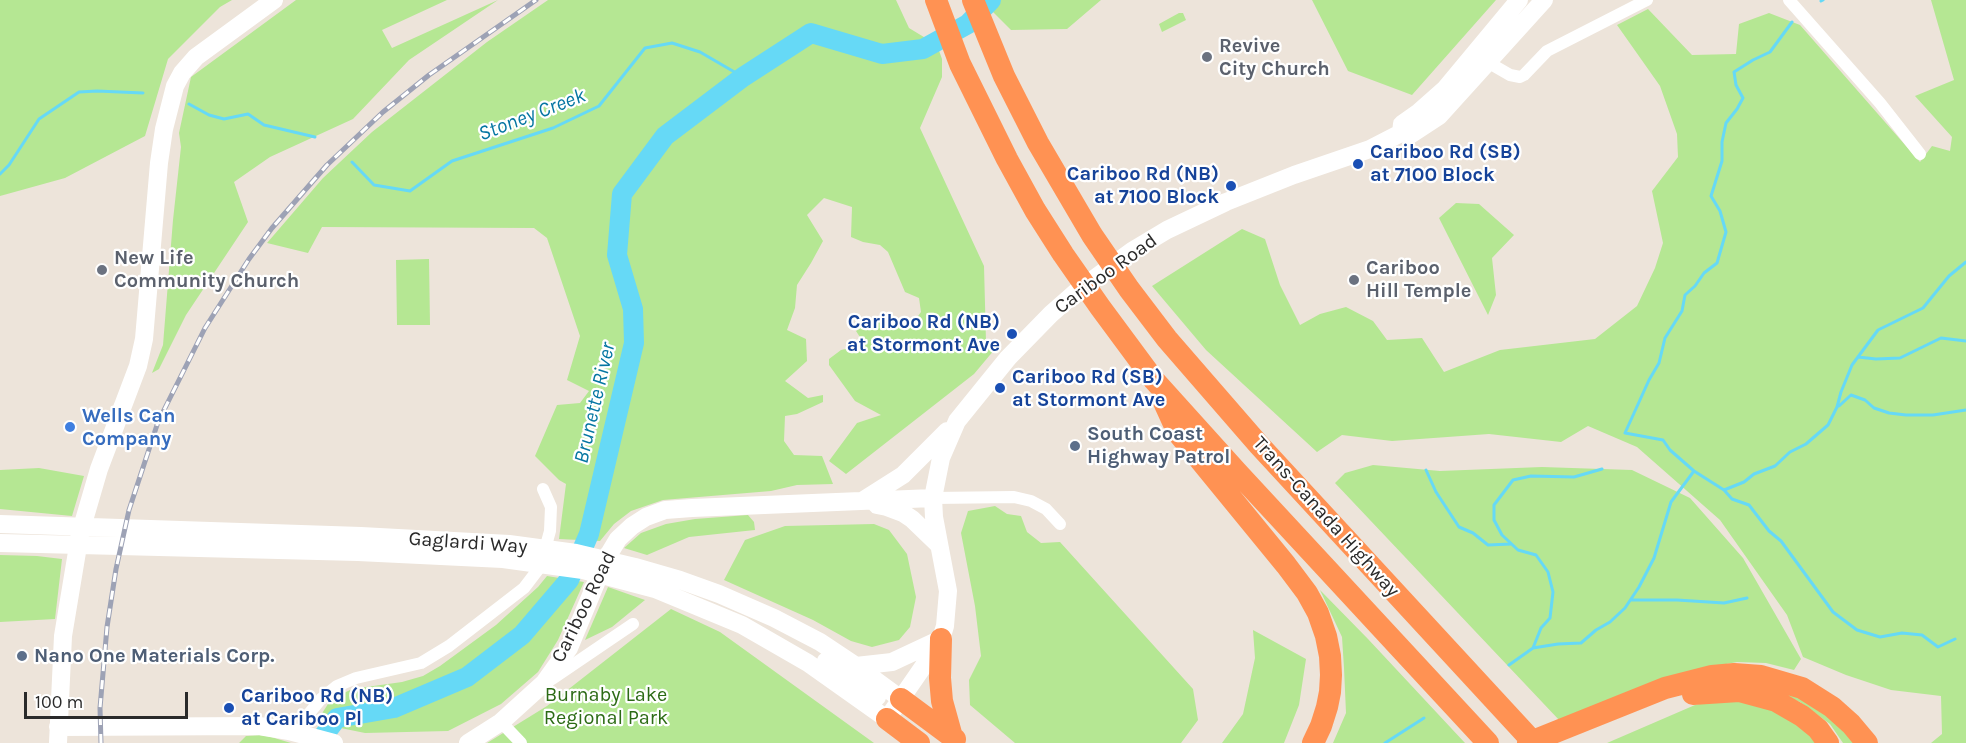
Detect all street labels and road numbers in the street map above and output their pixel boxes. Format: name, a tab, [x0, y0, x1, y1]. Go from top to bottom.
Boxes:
street label: Cariboo Road	[1050, 229, 1162, 319]
street label: Trans-Canada Highway	[1248, 432, 1404, 602]
street label: Gaglardi Way	[408, 527, 528, 559]
street label: Cariboo Road	[547, 547, 621, 667]

